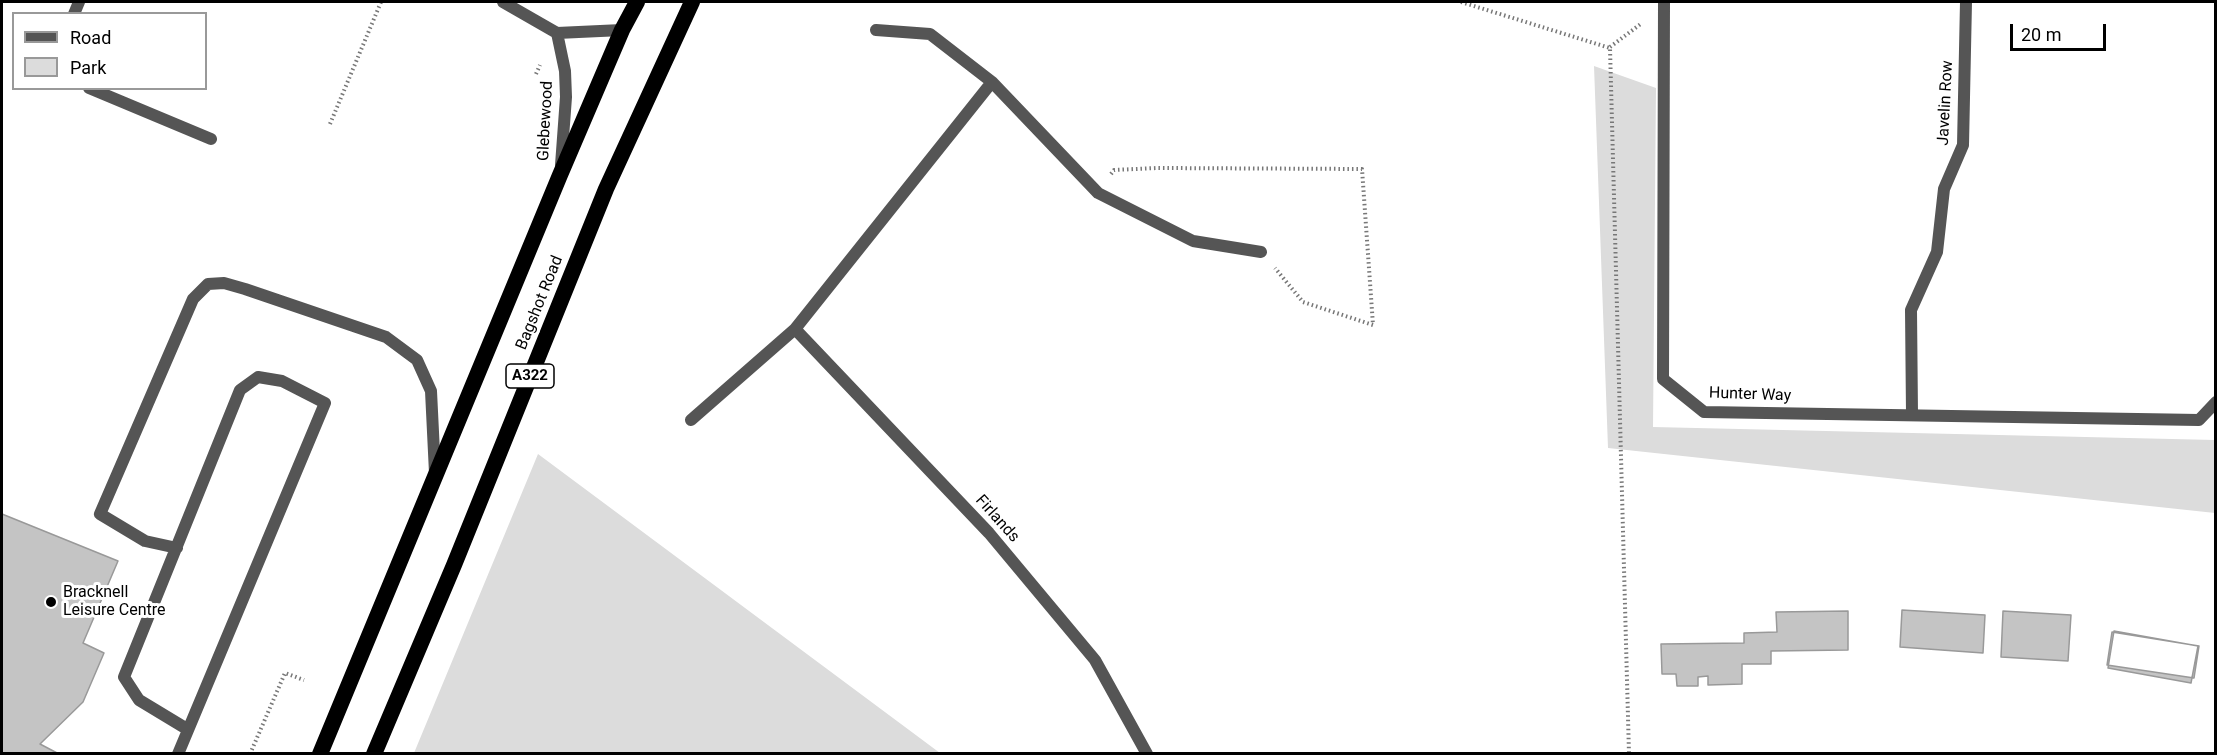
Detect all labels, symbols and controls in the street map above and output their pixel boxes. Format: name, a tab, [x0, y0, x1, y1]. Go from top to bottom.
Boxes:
legend	[12, 12, 207, 90]
scale bar	[2013, 12, 2109, 50]
text: 20 m	[2021, 24, 2061, 45]
text: Road	[70, 27, 111, 48]
text: Park	[70, 57, 106, 78]
street label: Javelin Row	[1934, 60, 1958, 146]
street label: Glebewood	[534, 81, 558, 161]
street label: Bagshot Road	[512, 253, 568, 353]
road number: A322	[506, 364, 554, 388]
street label: Hunter Way	[1709, 384, 1791, 406]
street label: Firlands	[971, 491, 1023, 547]
place label: Bracknell Leisure Centre	[63, 583, 166, 621]
marker: Bracknell Leisure Centre	[44, 595, 58, 609]

